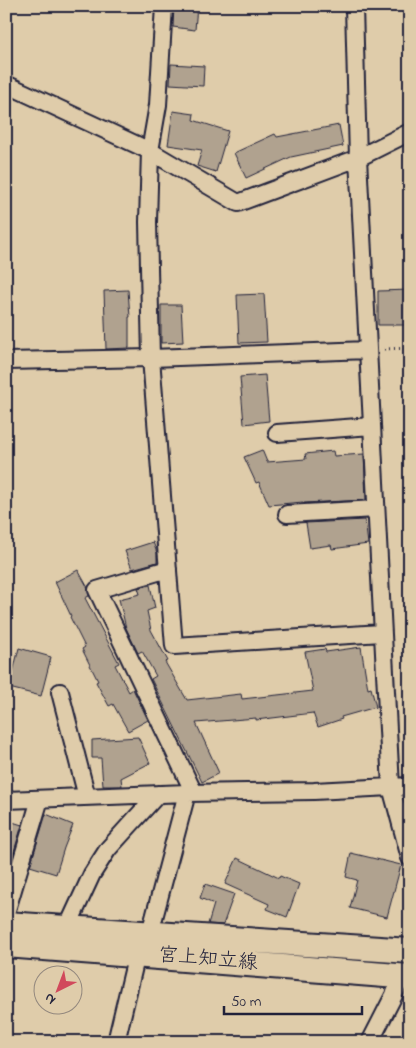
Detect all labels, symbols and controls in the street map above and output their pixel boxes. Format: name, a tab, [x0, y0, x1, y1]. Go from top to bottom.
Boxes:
street label: 宮上知立線	[157, 941, 259, 979]
north arrow	[32, 966, 82, 1016]
scale bar	[224, 983, 361, 1015]
text: N	[40, 988, 61, 1010]
text: 50 m	[231, 991, 262, 1013]

